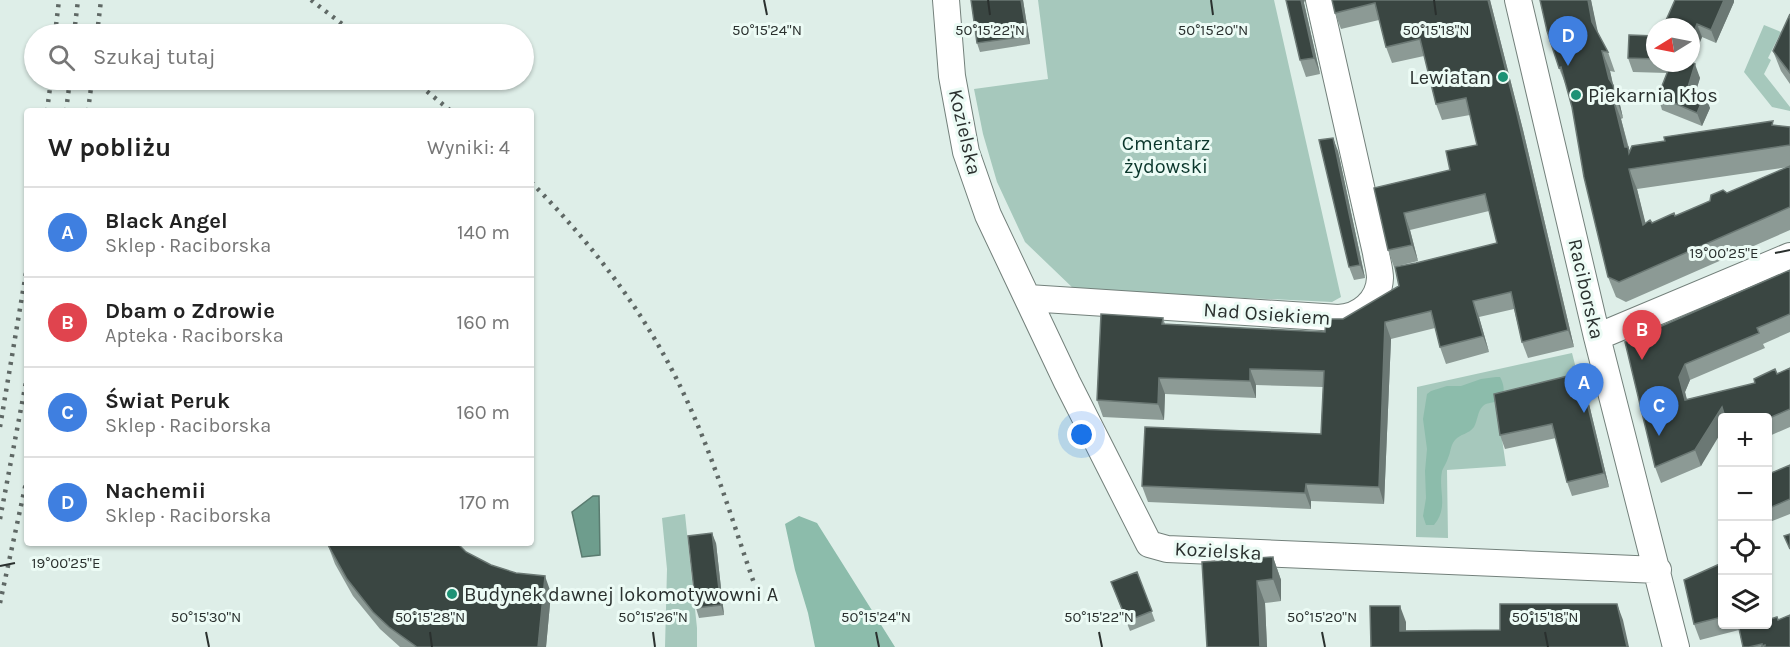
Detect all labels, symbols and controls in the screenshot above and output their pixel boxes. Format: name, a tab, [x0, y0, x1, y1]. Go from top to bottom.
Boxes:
pin: D	[1548, 16, 1588, 66]
north arrow	[1646, 18, 1700, 72]
text: 50°15'24"N	[732, 21, 802, 39]
text: 50°15'22"N	[955, 21, 1025, 39]
text: 50°15'20"N	[1178, 21, 1248, 39]
text: 50°15'18"N	[1403, 21, 1469, 39]
search box	[24, 24, 534, 90]
icon: search	[45, 41, 78, 74]
text: Szukaj tutaj	[93, 44, 216, 70]
place label: Lewiatan	[1409, 66, 1491, 89]
marker: Lewiatan	[1496, 70, 1510, 84]
place label: Piekarnia Kłos	[1588, 84, 1718, 107]
street label: Kozielska	[944, 87, 986, 177]
marker: Piekarnia Kłos	[1569, 88, 1583, 102]
text: W pobliżu	[48, 132, 171, 163]
park label: Cmentarz żydowski	[1122, 132, 1210, 178]
text: Wyniki: 4	[427, 136, 510, 159]
text: Black Angel	[105, 208, 228, 234]
text: A	[61, 221, 74, 244]
text: 140 m	[457, 221, 510, 244]
text: Sklep · Raciborska	[105, 234, 271, 257]
street label: Raciborska	[1563, 237, 1609, 341]
text: 19°00'25"E	[1690, 244, 1758, 262]
text: Dbam o Zdrowie	[105, 298, 275, 324]
street label: Nad Osiekiem	[1203, 298, 1331, 330]
pin: B	[1622, 310, 1662, 360]
text: B	[61, 311, 74, 334]
text: 160 m	[457, 311, 510, 334]
text: Apteka · Raciborska	[105, 324, 284, 347]
pin: A	[1564, 364, 1604, 413]
pin: C	[1640, 386, 1678, 436]
text: Świat Peruk	[105, 388, 230, 414]
text: C	[61, 401, 74, 424]
text: 160 m	[457, 401, 510, 424]
map controls	[1718, 413, 1772, 629]
button: +	[1718, 413, 1772, 467]
text: Sklep · Raciborska	[105, 414, 271, 437]
your location	[1067, 420, 1096, 449]
button: −	[1718, 467, 1772, 521]
text: Nachemii	[105, 478, 206, 504]
text: D	[61, 491, 74, 514]
text: 170 m	[459, 491, 510, 514]
text: Sklep · Raciborska	[105, 504, 271, 527]
button: locate	[1718, 521, 1772, 575]
street label: Kozielska	[1174, 537, 1262, 565]
text: 19°00'25"E	[32, 554, 100, 572]
button: layers	[1718, 575, 1772, 629]
place label: Budynek dawnej lokomotywowni A	[464, 583, 778, 606]
marker: Budynek dawnej lokomotywowni A	[445, 587, 459, 601]
text: 50°15'30"N	[171, 608, 241, 626]
text: 50°15'28"N	[395, 608, 465, 626]
text: 50°15'26"N	[618, 608, 688, 626]
text: 50°15'24"N	[841, 608, 911, 626]
text: 50°15'22"N	[1064, 608, 1134, 626]
text: 50°15'20"N	[1287, 608, 1357, 626]
text: 50°15'18"N	[1512, 608, 1578, 626]

